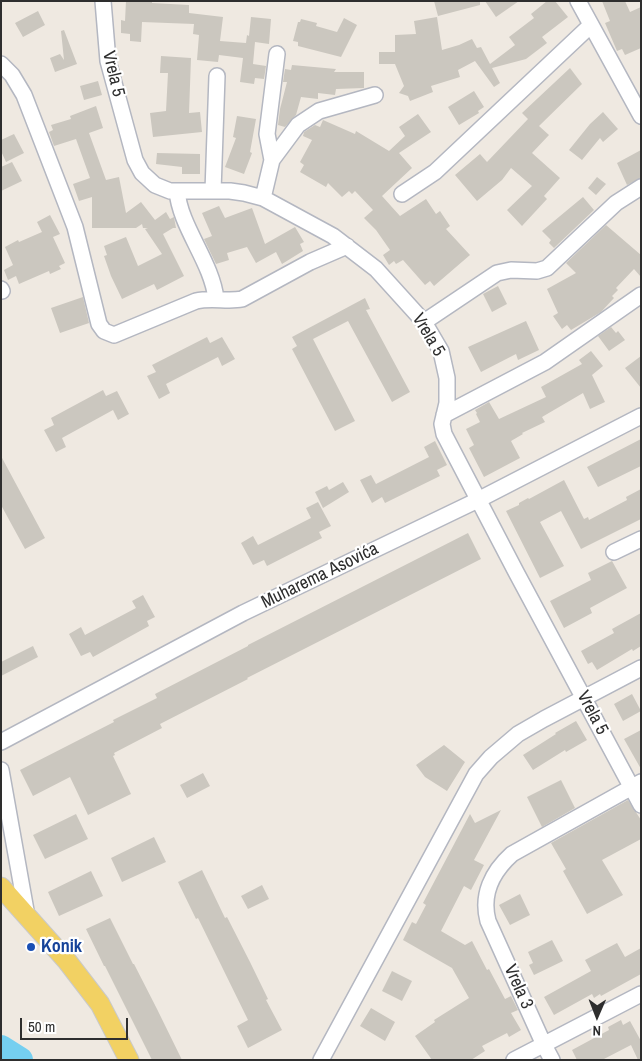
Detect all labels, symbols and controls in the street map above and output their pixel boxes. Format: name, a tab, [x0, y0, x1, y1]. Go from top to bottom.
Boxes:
street label: Vrela 5	[97, 49, 129, 99]
street label: Vrela 5	[407, 310, 449, 360]
street label: Muharema Asovića	[258, 538, 382, 614]
street label: Vrela 5	[572, 688, 612, 738]
place label: Konik	[41, 936, 82, 958]
marker: Konik	[25, 941, 37, 953]
street label: Vrela 3	[499, 961, 537, 1013]
north arrow	[572, 991, 622, 1041]
scale bar	[22, 1008, 130, 1040]
text: 50 m	[28, 1016, 55, 1037]
text: N	[592, 1022, 601, 1040]

